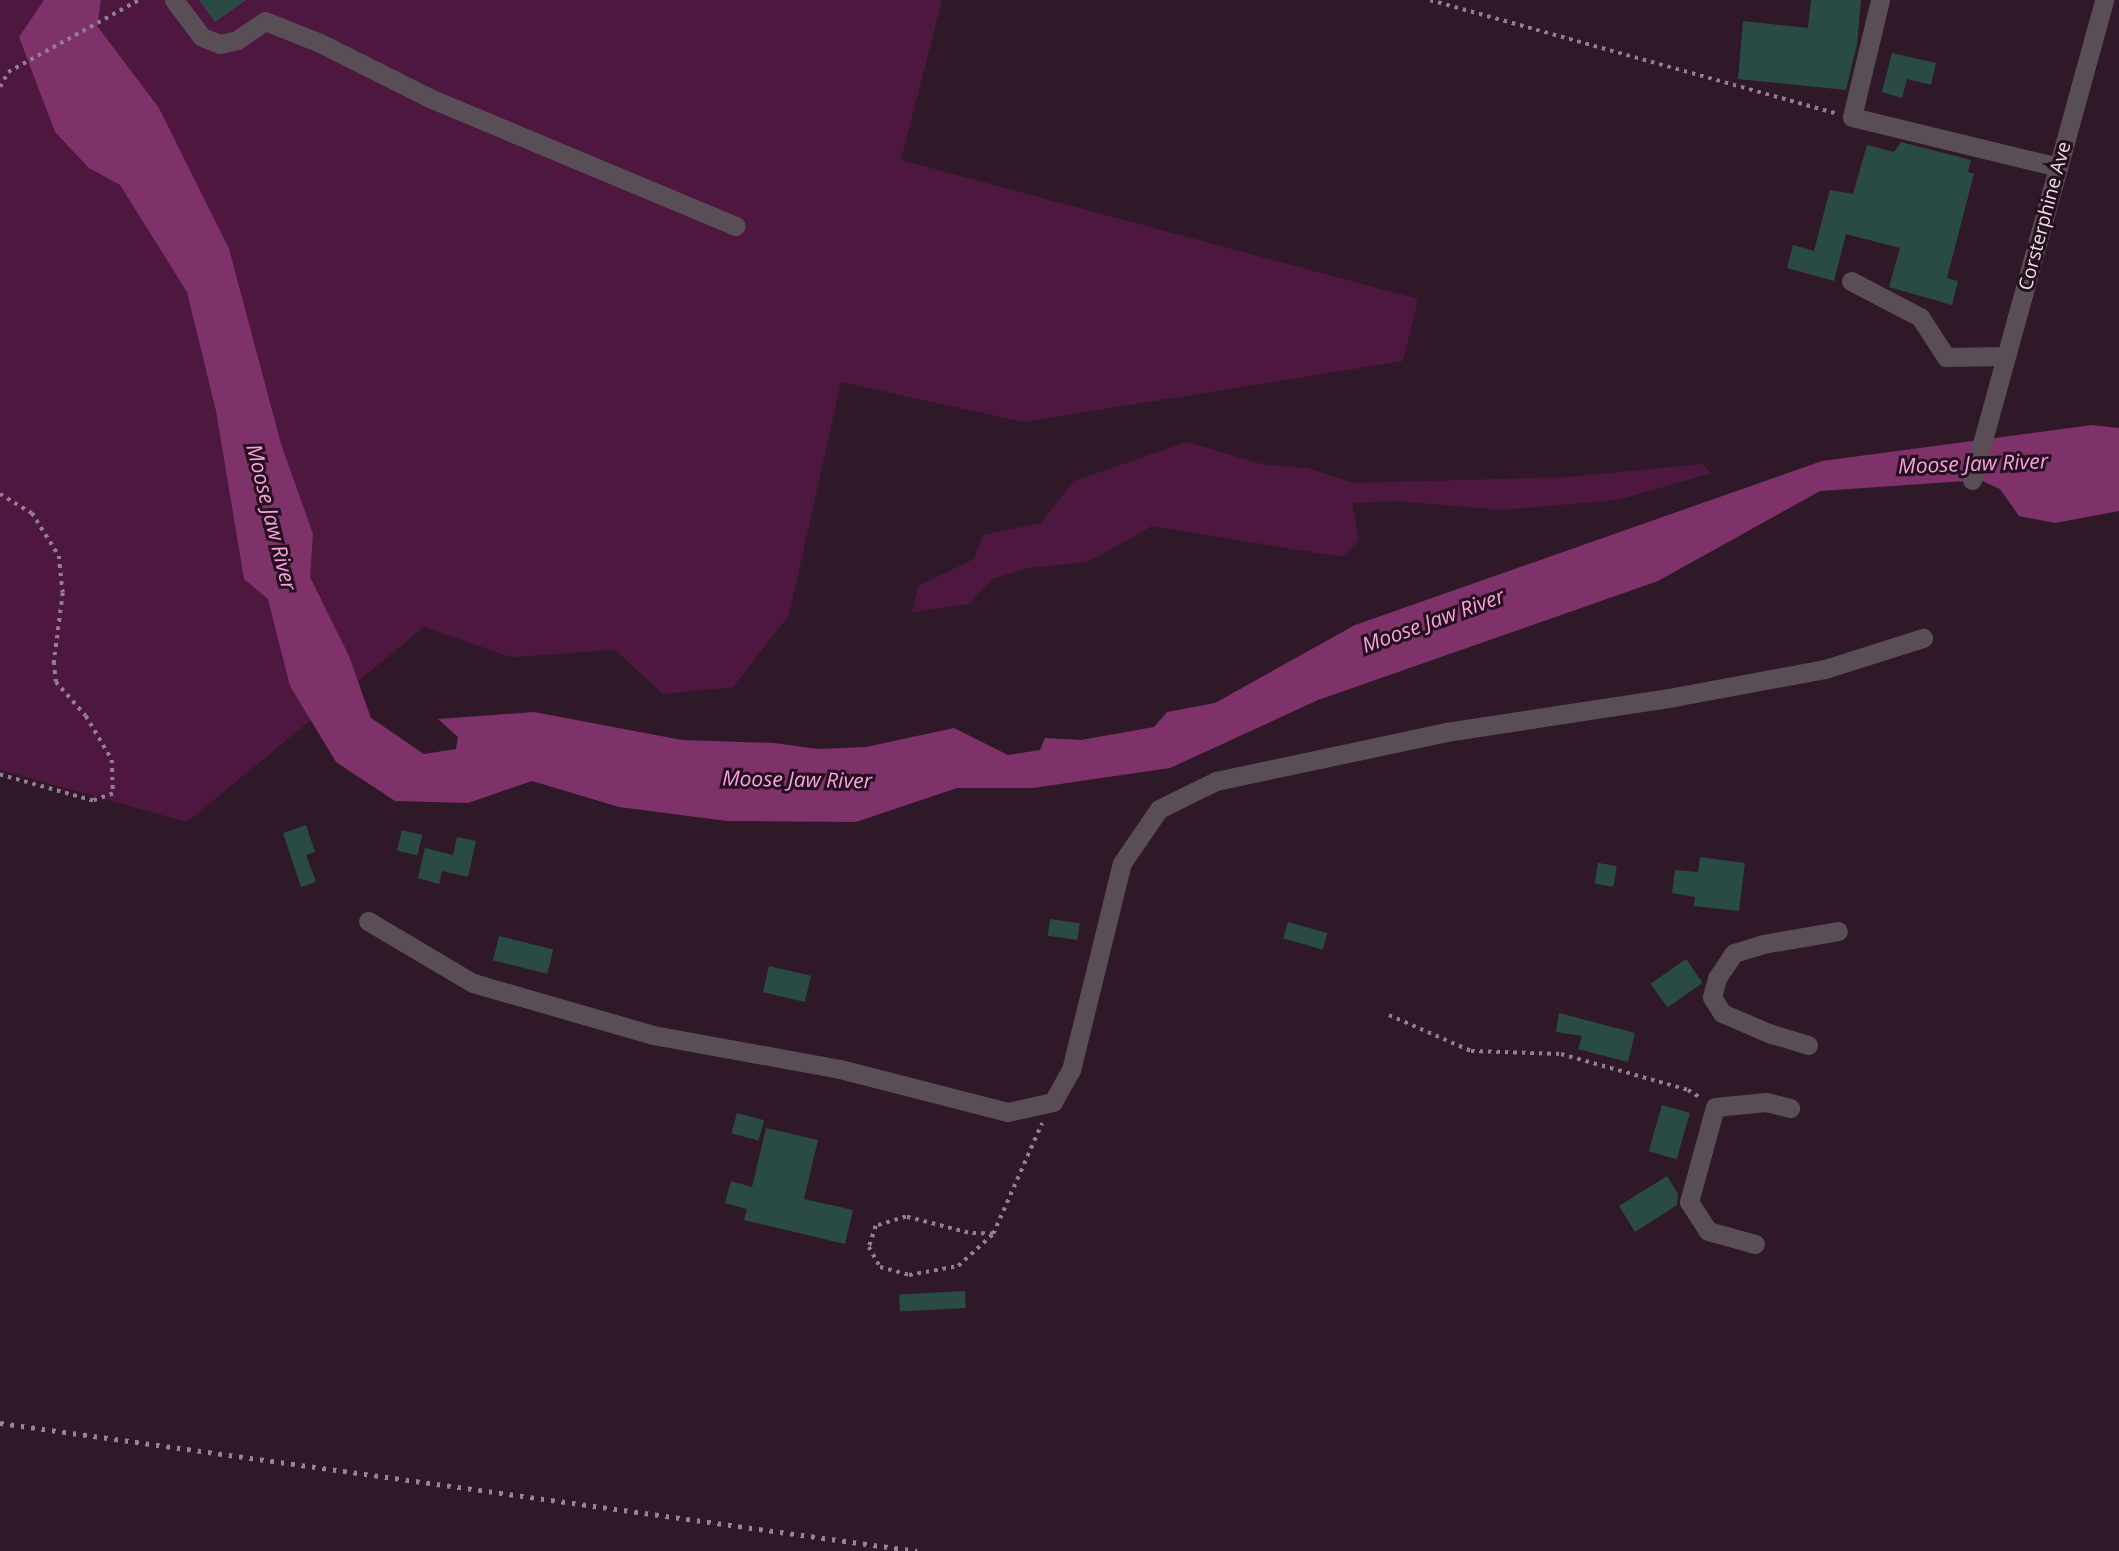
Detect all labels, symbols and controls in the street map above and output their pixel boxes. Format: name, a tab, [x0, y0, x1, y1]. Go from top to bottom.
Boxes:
street label: Corsterphine Ave	[2014, 139, 2076, 293]
water label: Moose Jaw River	[242, 441, 302, 593]
water label: Moose Jaw River	[1898, 448, 2048, 478]
water label: Moose Jaw River	[1358, 583, 1508, 657]
water label: Moose Jaw River	[722, 765, 872, 793]

